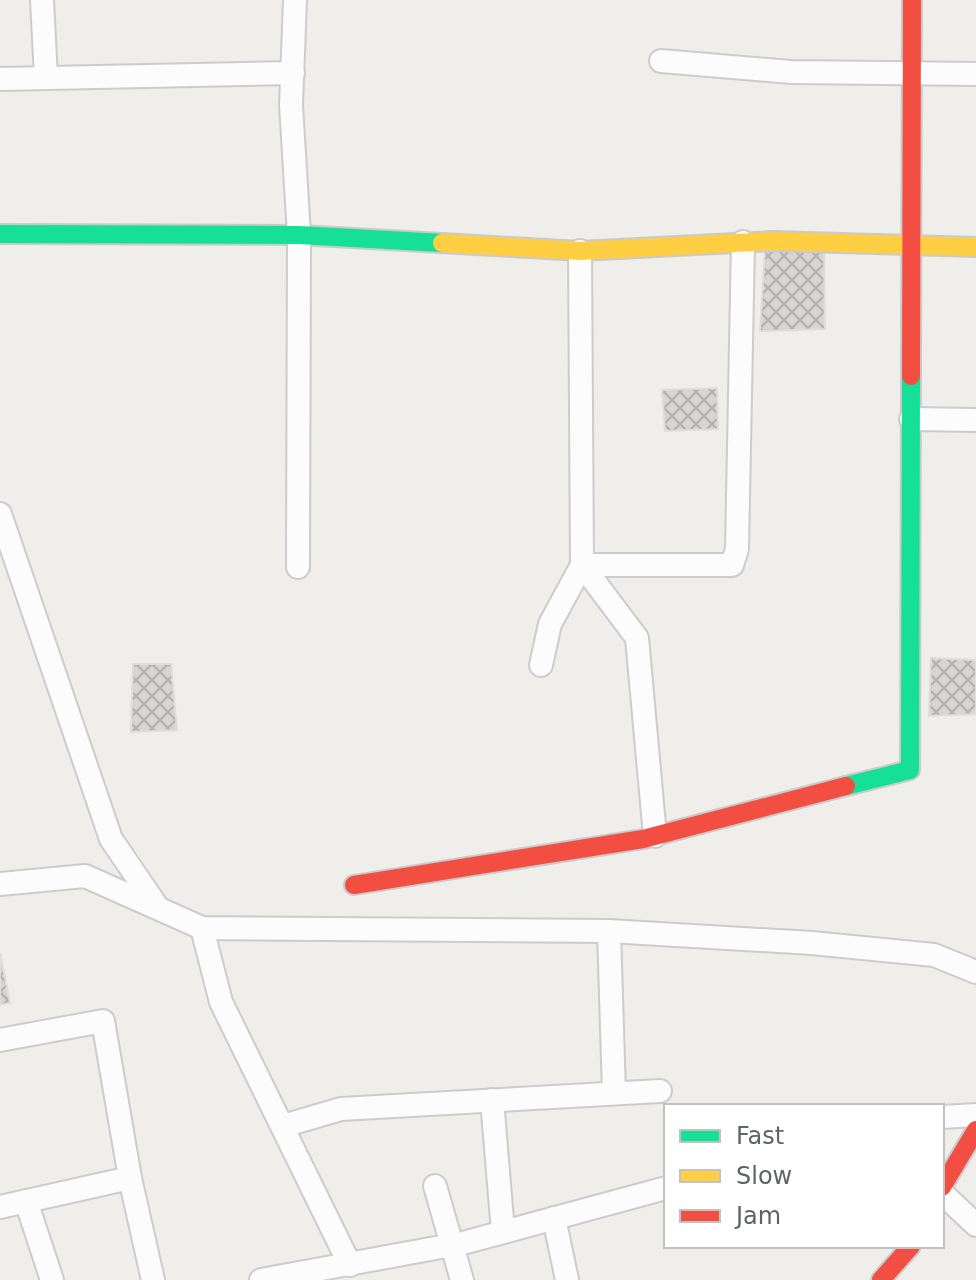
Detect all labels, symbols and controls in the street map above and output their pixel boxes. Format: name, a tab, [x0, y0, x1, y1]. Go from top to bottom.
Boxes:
legend	[664, 1104, 944, 1248]
text: Fast	[736, 1122, 784, 1150]
text: Slow	[736, 1162, 792, 1190]
text: Jam	[734, 1202, 781, 1230]

